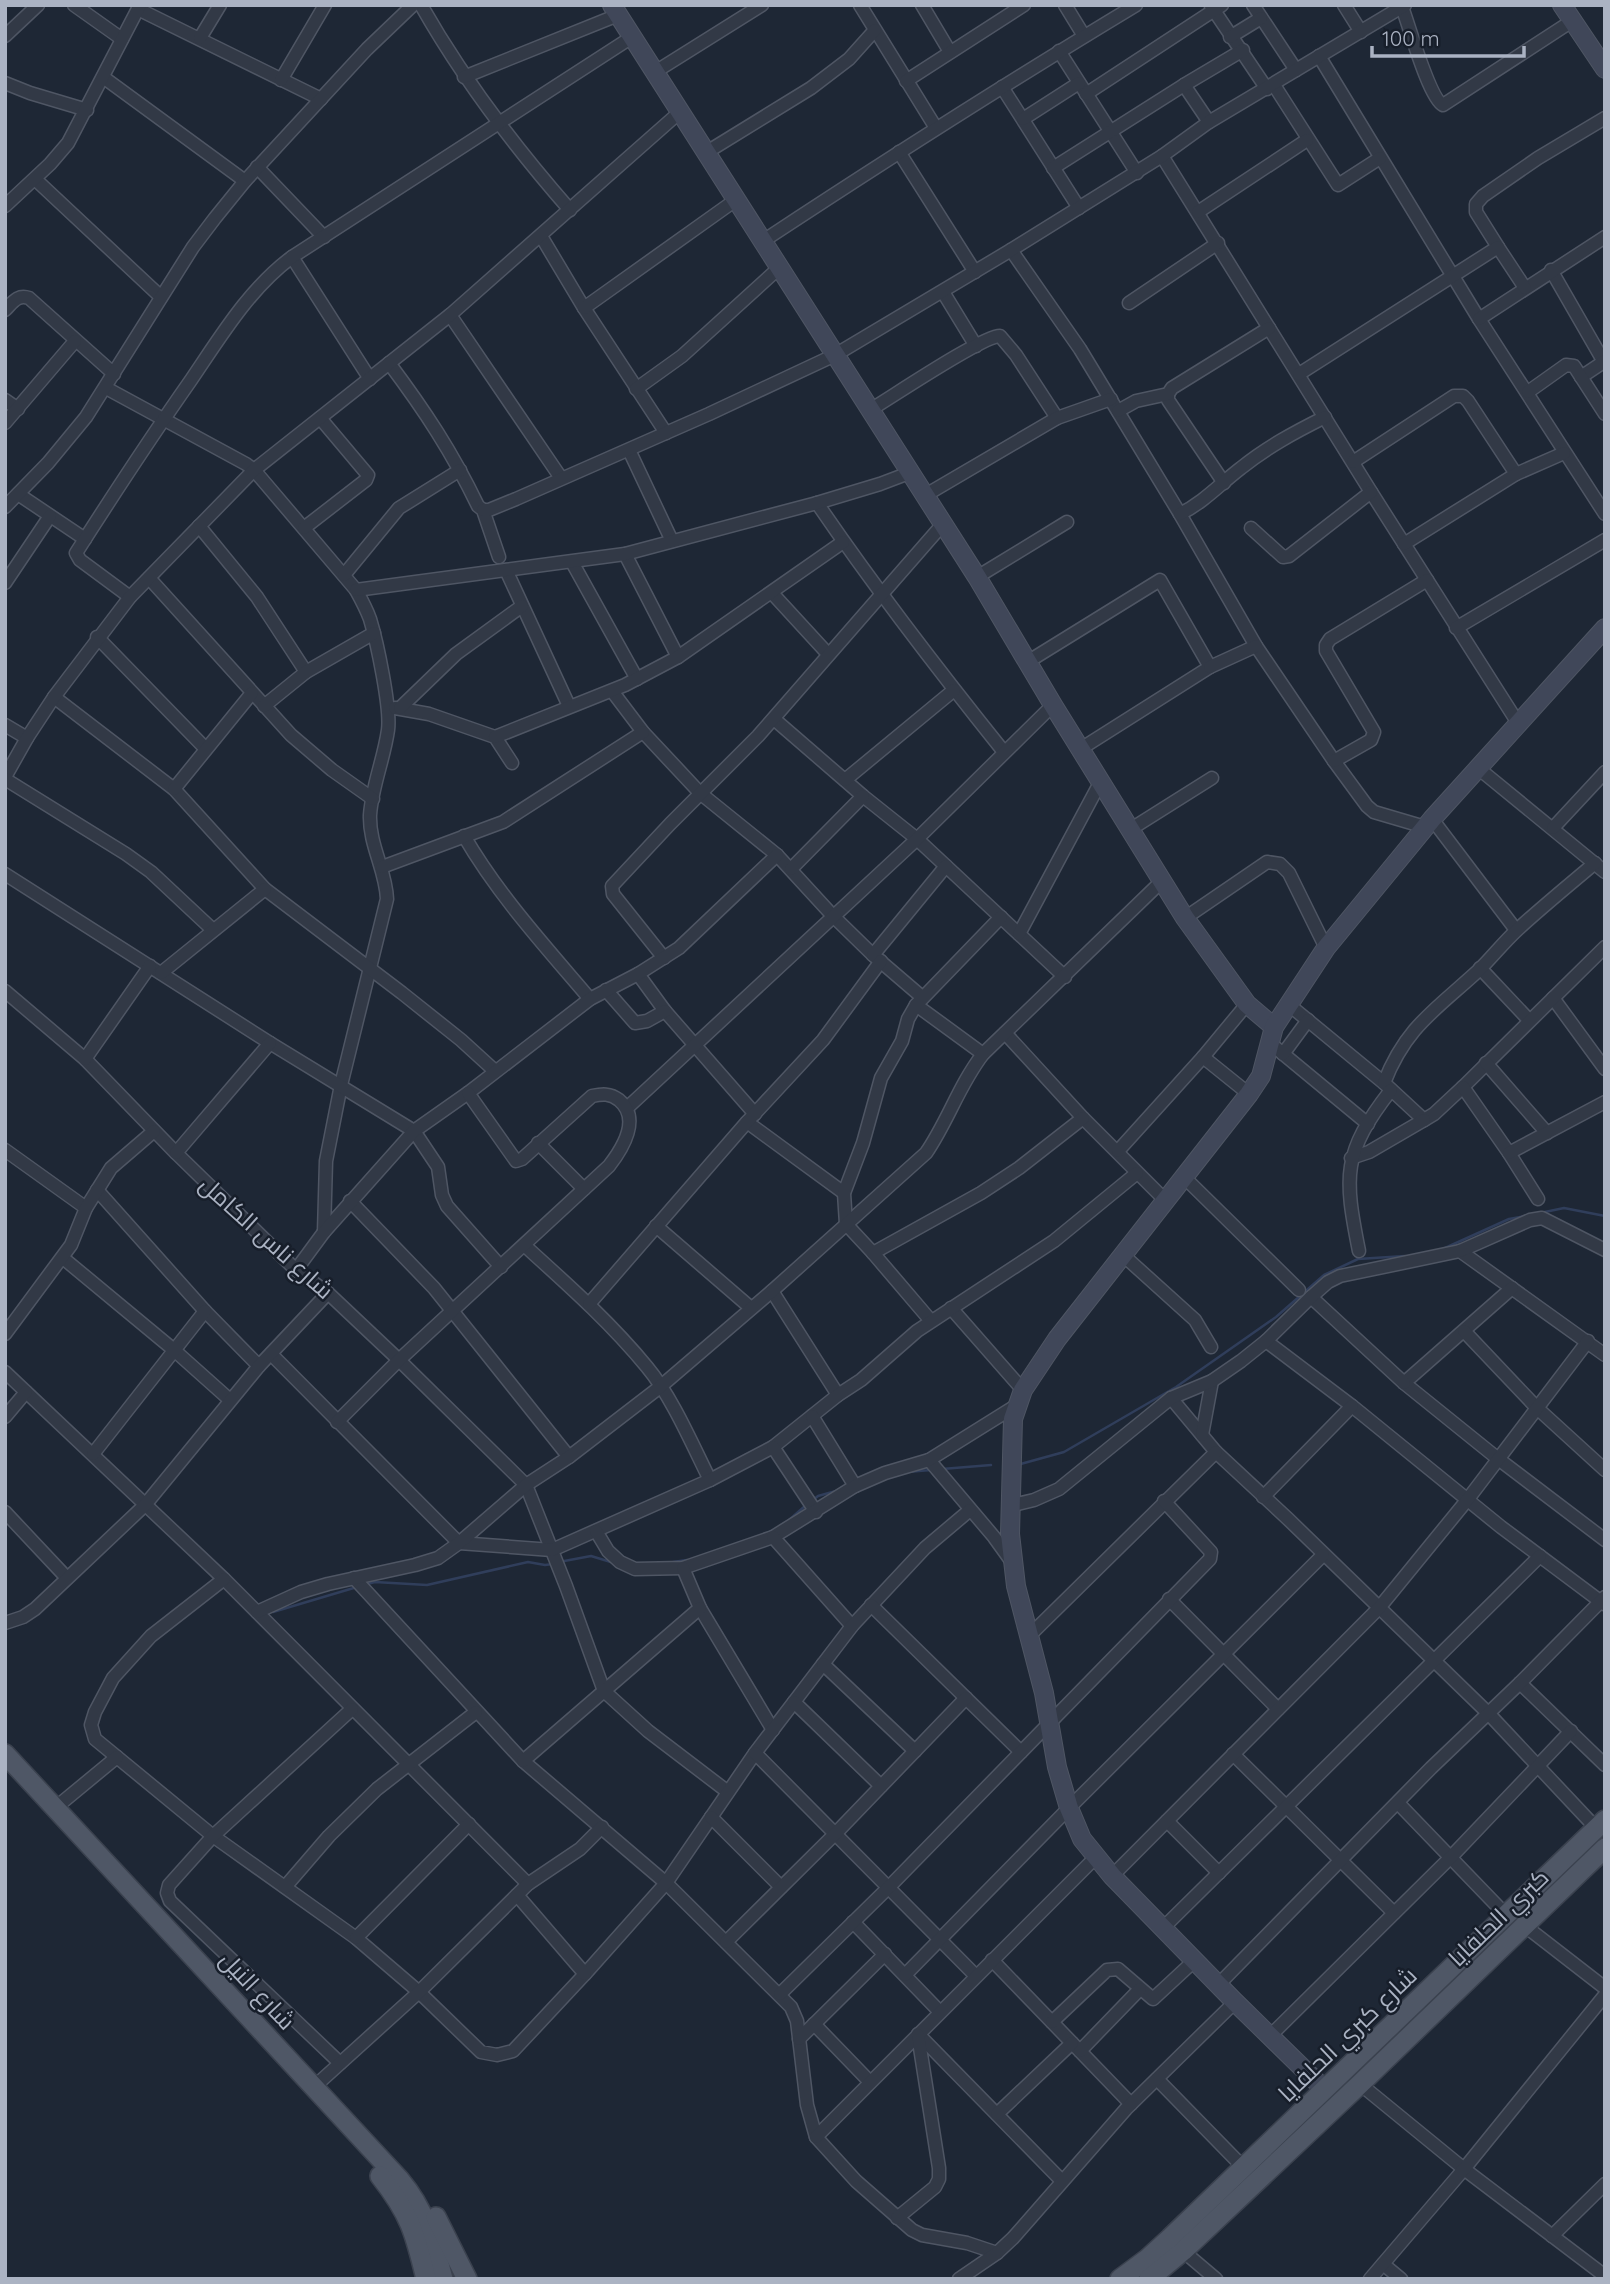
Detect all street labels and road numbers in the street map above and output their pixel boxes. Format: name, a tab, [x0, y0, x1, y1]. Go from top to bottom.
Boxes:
street label: شارع ناس الكامل	[192, 1169, 340, 1307]
street label: كبري الحلفايا	[1441, 1862, 1557, 1975]
street label: شارع النيل	[212, 1944, 302, 2037]
street label: شارع كبري الحلفايا	[1271, 1960, 1425, 2111]

